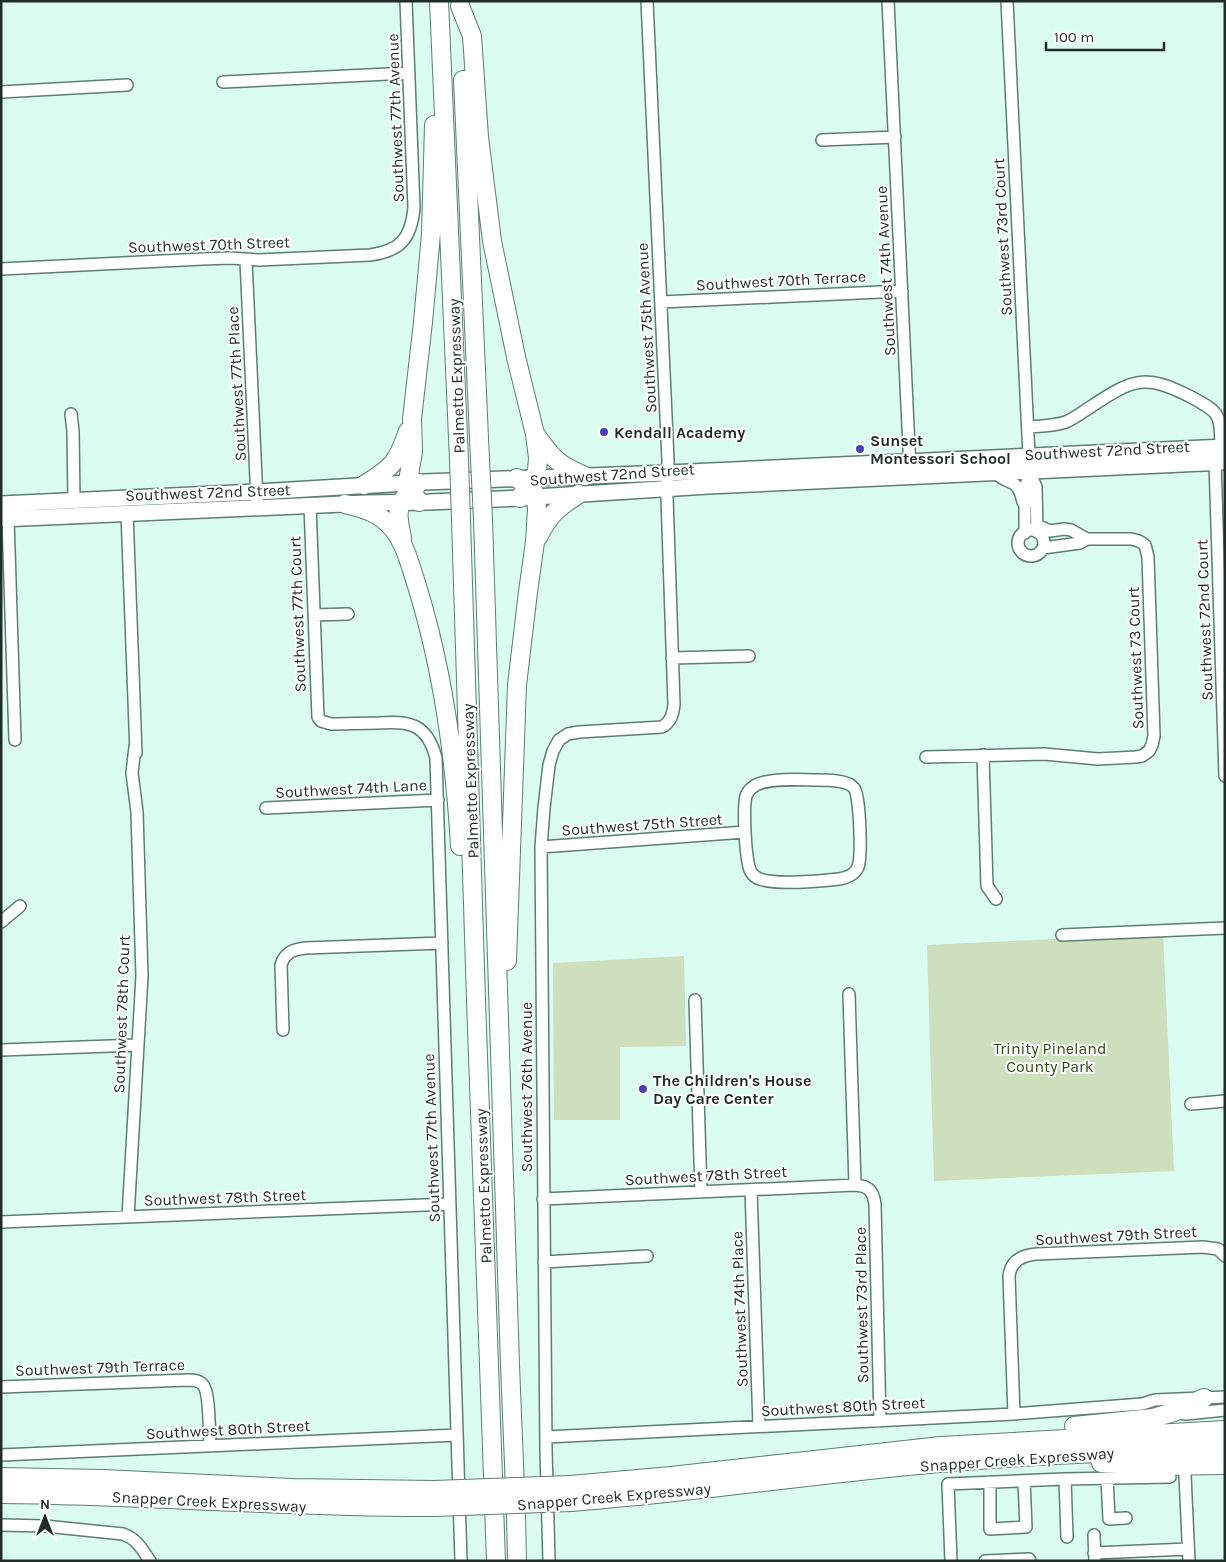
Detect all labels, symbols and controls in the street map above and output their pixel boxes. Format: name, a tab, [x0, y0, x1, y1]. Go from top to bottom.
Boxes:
scale bar	[1046, 20, 1164, 52]
text: 100 m	[1054, 28, 1094, 46]
street label: Southwest 77th Avenue	[383, 33, 408, 203]
street label: Southwest 73rd Court	[989, 158, 1016, 316]
street label: Southwest 74th Avenue	[872, 185, 899, 357]
street label: Southwest 70th Street	[128, 232, 290, 257]
street label: Southwest 75th Avenue	[633, 242, 660, 414]
street label: Southwest 70th Terrace	[696, 267, 866, 294]
street label: Palmetto Expressway	[444, 298, 469, 454]
street label: Southwest 77th Place	[223, 306, 250, 462]
place label: Kendall Academy	[614, 423, 745, 442]
marker: Kendall Academy	[598, 426, 610, 438]
place label: Sunset Montessori School	[870, 431, 1011, 468]
street label: Southwest 72nd Street	[1024, 437, 1190, 464]
marker: Sunset Montessori School	[854, 443, 866, 455]
street label: Southwest 72nd Street	[529, 459, 695, 490]
street label: Southwest 72nd Street	[125, 480, 291, 505]
street label: Southwest 77th Court	[285, 536, 310, 692]
street label: Southwest 72nd Court	[1192, 539, 1217, 701]
street label: Southwest 73 Court	[1124, 586, 1147, 730]
street label: Palmetto Expressway	[458, 703, 483, 859]
street label: Southwest 74th Lane	[275, 775, 427, 802]
street label: Southwest 75th Street	[561, 809, 723, 840]
street label: Southwest 78th Court	[109, 934, 134, 1094]
street label: Southwest 76th Avenue	[517, 1002, 536, 1172]
park label: Trinity Pineland County Park	[994, 1039, 1107, 1076]
street label: Southwest 77th Avenue	[419, 1053, 444, 1223]
place label: The Children's House Day Care Center	[653, 1071, 811, 1108]
marker: The Children's House Day Care Center	[637, 1083, 649, 1095]
street label: Palmetto Expressway	[471, 1108, 496, 1264]
street label: Southwest 78th Street	[624, 1162, 788, 1189]
street label: Southwest 78th Street	[143, 1185, 307, 1210]
street label: Southwest 79th Street	[1035, 1222, 1197, 1249]
street label: Southwest 73rd Place	[851, 1227, 872, 1383]
street label: Southwest 74th Place	[727, 1231, 752, 1387]
street label: Southwest 79th Terrace	[15, 1355, 185, 1380]
street label: Southwest 80th Street	[760, 1393, 926, 1420]
street label: Southwest 80th Street	[145, 1416, 311, 1443]
street label: Snapper Creek Expressway	[919, 1443, 1115, 1476]
street label: Snapper Creek Expressway	[516, 1479, 712, 1514]
street label: Snapper Creek Expressway	[111, 1487, 307, 1516]
north arrow	[20, 1492, 70, 1542]
text: N	[40, 1496, 50, 1513]

